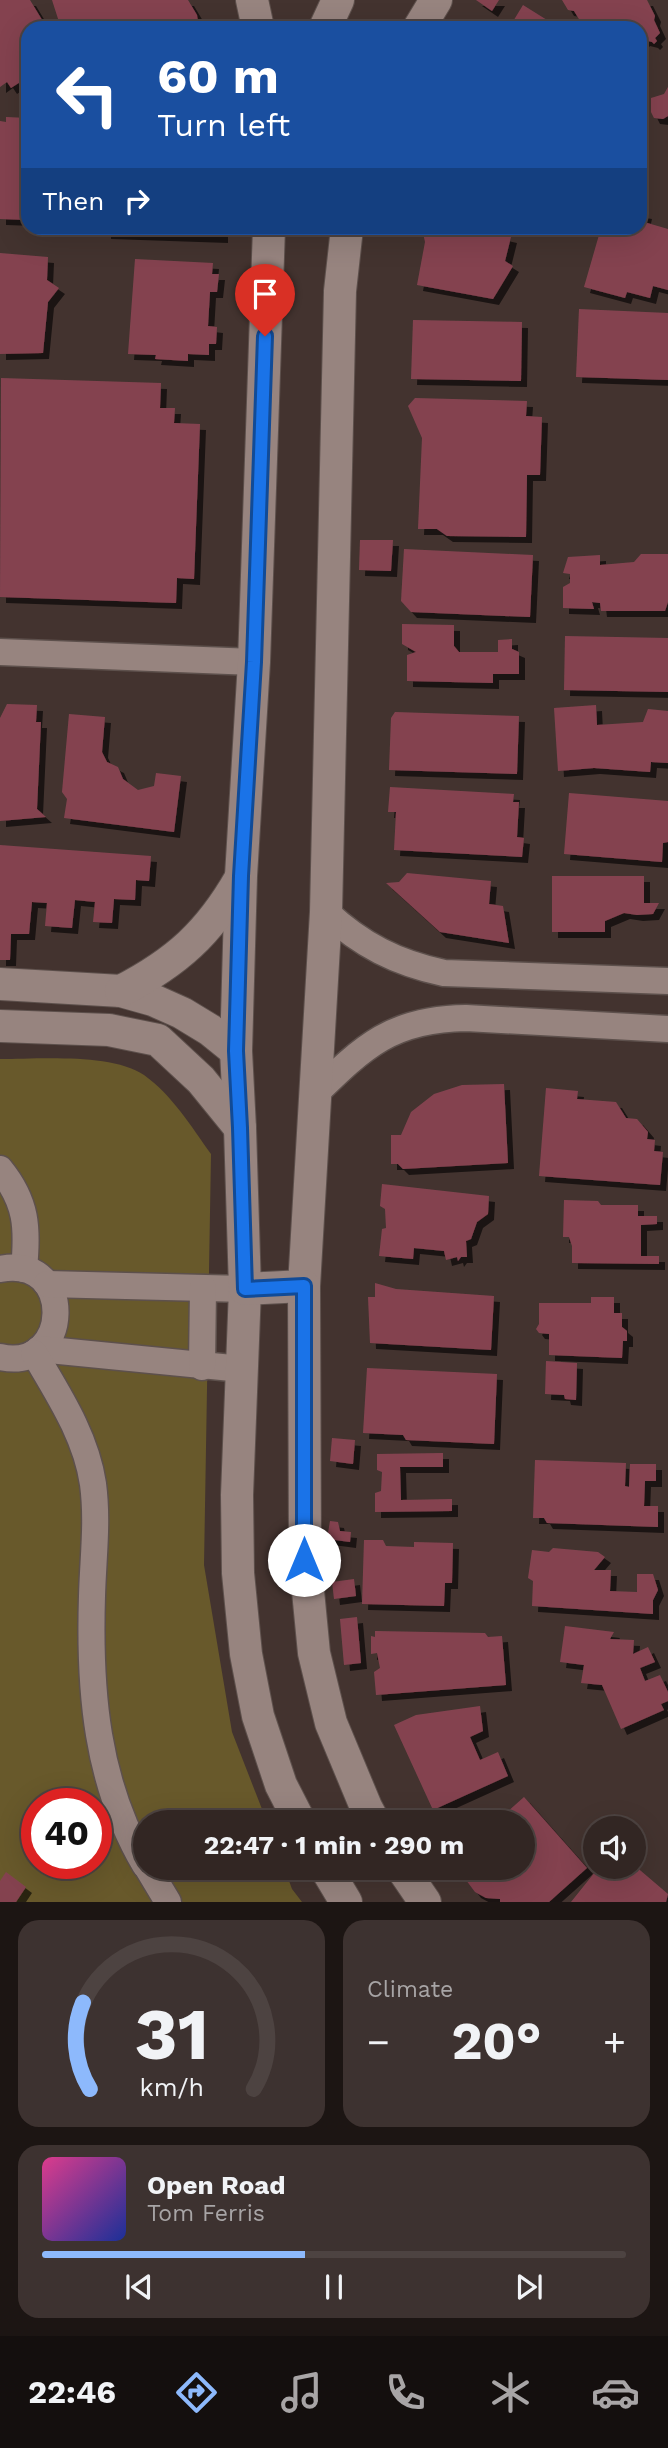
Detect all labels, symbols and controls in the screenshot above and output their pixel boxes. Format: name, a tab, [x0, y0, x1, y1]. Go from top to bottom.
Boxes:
text: 60 m	[157, 47, 279, 105]
icon: left	[42, 49, 133, 140]
text: Turn left	[157, 106, 290, 144]
icon: right	[118, 182, 156, 220]
text: Then	[42, 186, 104, 216]
pin	[235, 264, 295, 336]
icon: arrive	[246, 275, 284, 313]
position arrow	[267, 1523, 341, 1597]
speed limit sign: 40	[21, 1788, 112, 1879]
map controls	[583, 1816, 646, 1879]
button: sound	[583, 1816, 646, 1879]
text: 22:47 · 1 min · 290 m	[204, 1830, 464, 1860]
text: Climate	[367, 1976, 453, 2003]
text: 31	[134, 1992, 209, 2078]
text: 20°	[451, 2011, 542, 2072]
text: −	[367, 2020, 390, 2064]
text: +	[603, 2020, 626, 2064]
text: km/h	[139, 2073, 204, 2102]
text: Open Road	[147, 2170, 285, 2200]
text: Tom Ferris	[147, 2200, 265, 2227]
icon: previous	[120, 2268, 158, 2306]
icon: pause	[315, 2268, 353, 2306]
icon: next	[510, 2268, 548, 2306]
icon: directions	[172, 2368, 221, 2417]
icon: music	[277, 2368, 326, 2417]
icon: phone	[381, 2368, 430, 2417]
icon: climate	[486, 2368, 535, 2417]
icon: car	[591, 2368, 640, 2417]
text: 22:46	[28, 2373, 116, 2411]

